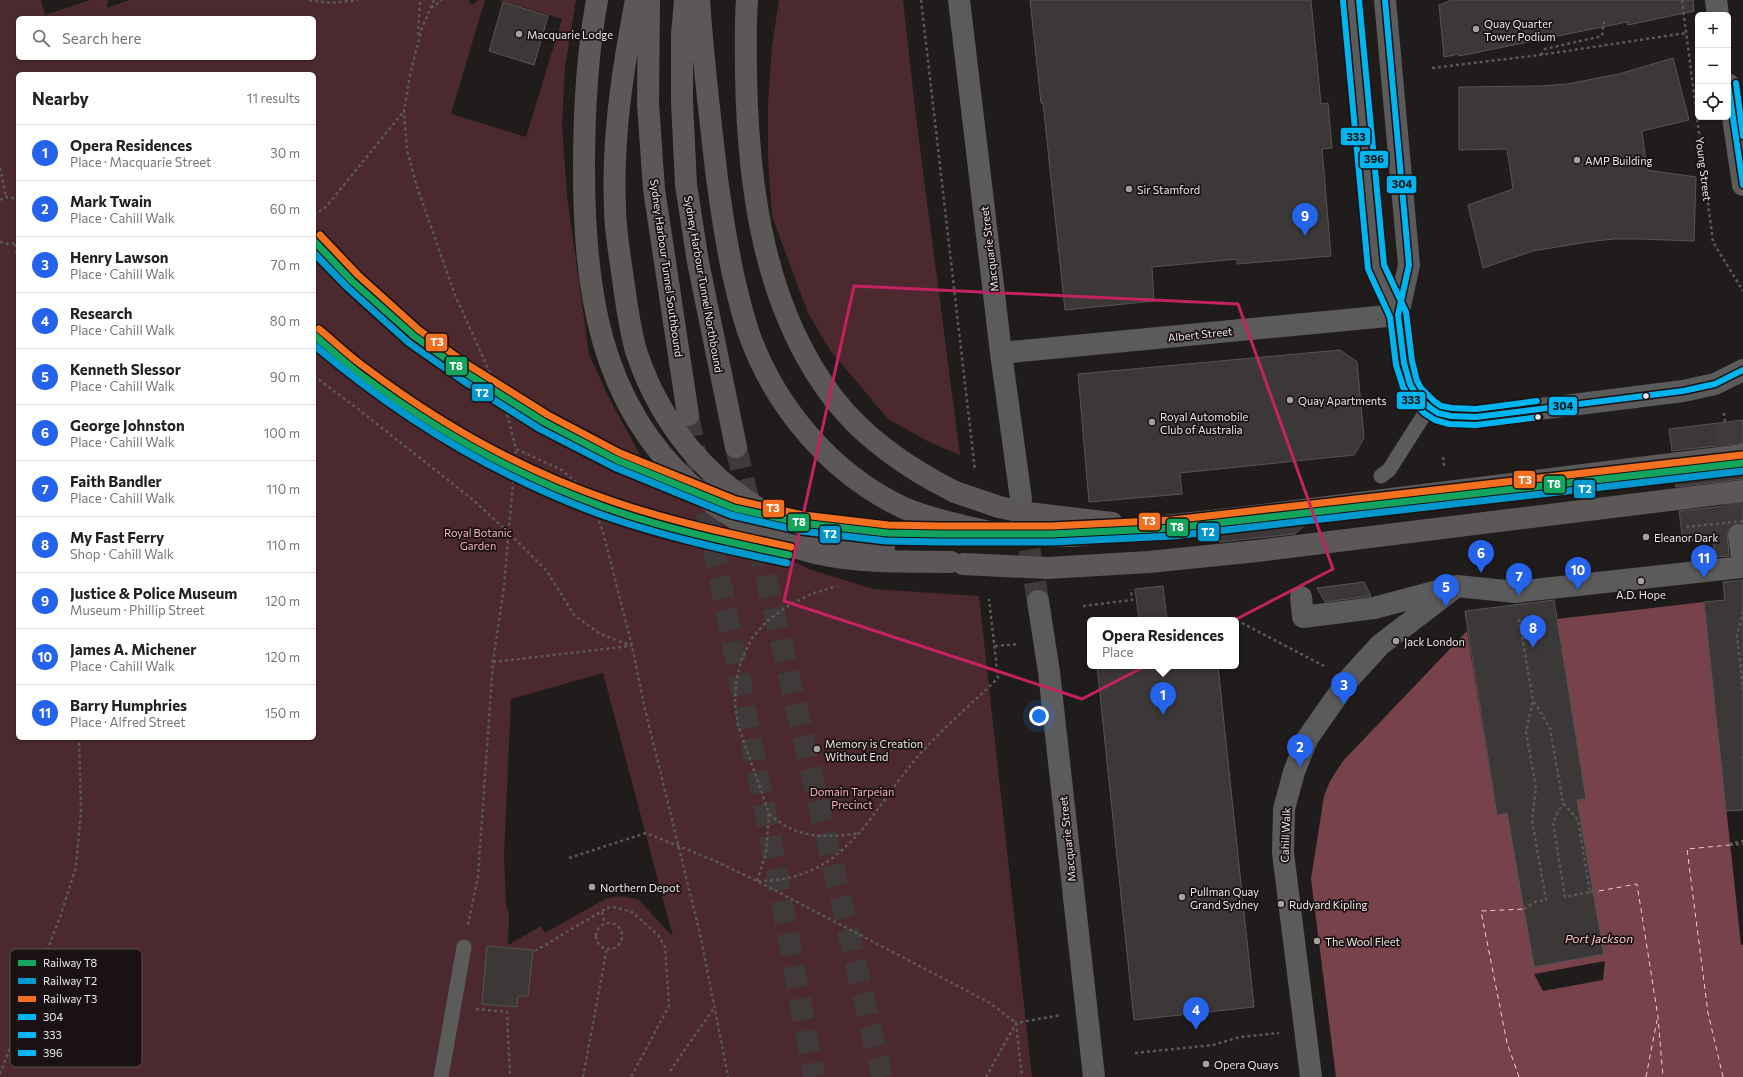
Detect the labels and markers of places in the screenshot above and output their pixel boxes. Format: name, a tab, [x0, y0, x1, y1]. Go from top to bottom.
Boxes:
place label: Quay Quarter Tower Podium	[1484, 17, 1556, 43]
marker: Quay Quarter Tower Podium	[1471, 24, 1481, 34]
place label: Macquarie Lodge	[527, 28, 613, 41]
marker: Macquarie Lodge	[514, 29, 524, 39]
place label: AMP Building	[1585, 154, 1652, 167]
marker: AMP Building	[1572, 155, 1582, 165]
place label: Sir Stamford	[1137, 183, 1200, 196]
marker: Sir Stamford	[1124, 184, 1134, 194]
pin: 9	[1292, 203, 1318, 236]
unlabelled marker	[1641, 391, 1651, 401]
place label: Quay Apartments	[1298, 394, 1387, 407]
marker: Quay Apartments	[1285, 395, 1295, 405]
place label: Royal Automobile Club of Australia	[1160, 410, 1249, 436]
unlabelled marker	[1533, 412, 1543, 422]
marker: Royal Automobile Club of Australia	[1147, 417, 1157, 427]
place label: Eleanor Dark	[1654, 531, 1719, 544]
marker: Eleanor Dark	[1641, 532, 1651, 542]
pin: 6	[1468, 540, 1494, 573]
pin: 11	[1691, 545, 1717, 578]
pin: 10	[1565, 557, 1591, 590]
pin: 7	[1506, 563, 1532, 596]
pin: 5	[1433, 574, 1459, 607]
marker: A.D. Hope	[1636, 576, 1646, 586]
place label: A.D. Hope	[1616, 588, 1666, 601]
pin: 8	[1520, 615, 1546, 648]
place label: Jack London	[1404, 635, 1465, 649]
marker: Jack London	[1391, 636, 1401, 646]
pin: 3	[1331, 672, 1357, 705]
pin: 1	[1150, 682, 1176, 715]
pin: 2	[1287, 734, 1313, 767]
place label: Memory is Creation Without End	[825, 737, 923, 763]
marker: Memory is Creation Without End	[812, 744, 822, 754]
place label: Northern Depot	[600, 881, 681, 894]
marker: Northern Depot	[587, 882, 597, 892]
place label: Pullman Quay Grand Sydney	[1190, 885, 1259, 911]
marker: Pullman Quay Grand Sydney	[1177, 892, 1187, 902]
place label: Rudyard Kipling	[1289, 898, 1367, 911]
marker: Rudyard Kipling	[1276, 899, 1286, 909]
place label: The Wool Fleet	[1325, 935, 1400, 948]
marker: The Wool Fleet	[1312, 936, 1322, 946]
pin: 4	[1183, 997, 1209, 1030]
place label: Opera Quays	[1214, 1058, 1279, 1071]
marker: Opera Quays	[1201, 1059, 1211, 1069]

